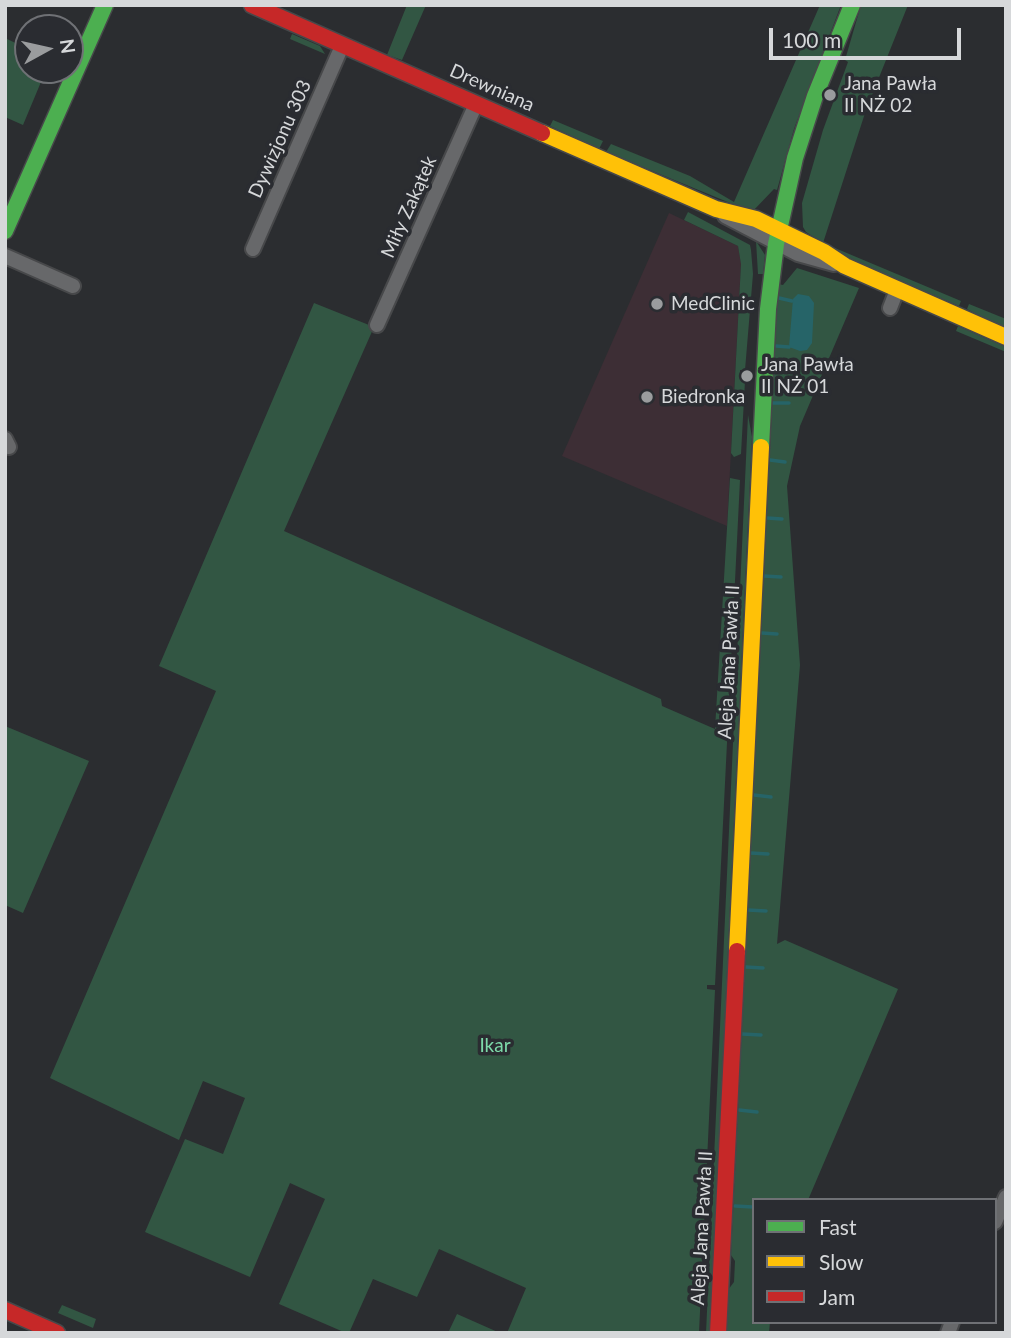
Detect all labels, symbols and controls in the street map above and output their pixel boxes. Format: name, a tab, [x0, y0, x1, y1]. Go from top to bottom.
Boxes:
north arrow	[14, 14, 84, 84]
scale bar	[773, 14, 965, 58]
text: 100 m	[782, 27, 841, 52]
text: N	[56, 37, 81, 55]
street label: Drewniana	[446, 59, 538, 117]
place label: Jana Pawła II NŻ 02	[844, 73, 937, 117]
street label: Dywizjonu 303	[244, 76, 316, 202]
marker: Jana Pawła II NŻ 02	[822, 87, 838, 103]
street label: Miły Zakątek	[376, 153, 442, 261]
place label: MedClinic	[671, 293, 755, 315]
marker: MedClinic	[649, 296, 665, 312]
place label: Jana Pawła II NŻ 01	[761, 354, 854, 398]
marker: Jana Pawła II NŻ 01	[739, 368, 755, 384]
place label: Biedronka	[661, 386, 745, 408]
marker: Biedronka	[639, 389, 655, 405]
street label: Aleja Jana Pawła II	[714, 584, 744, 740]
park label: Ikar	[479, 1035, 511, 1057]
street label: Aleja Jana Pawła II	[687, 1150, 717, 1306]
legend	[752, 1198, 997, 1324]
text: Fast	[819, 1214, 856, 1239]
text: Slow	[819, 1249, 863, 1274]
text: Jam	[819, 1284, 855, 1309]

